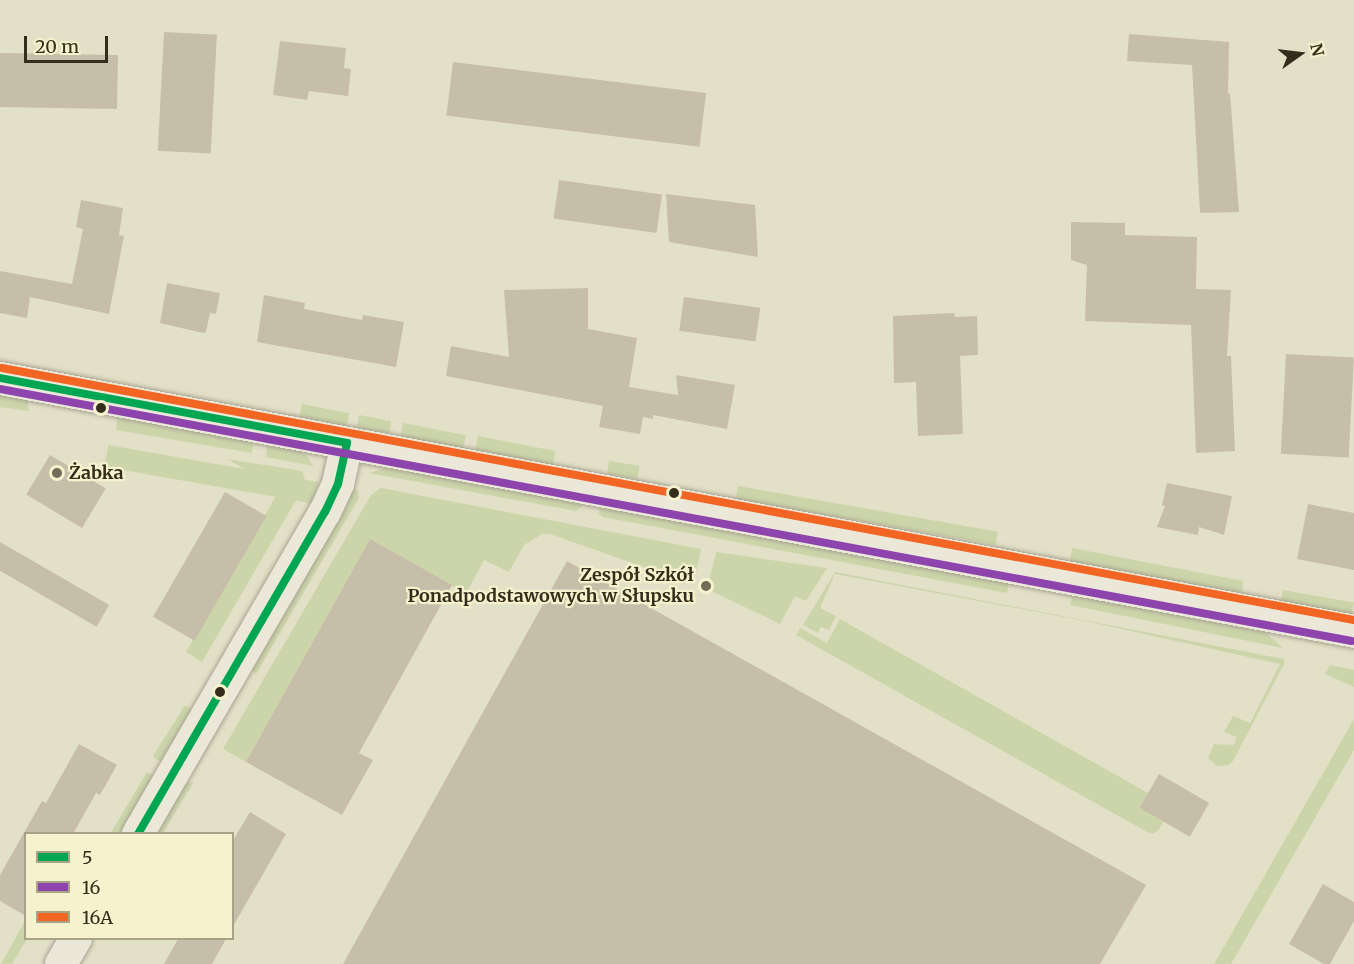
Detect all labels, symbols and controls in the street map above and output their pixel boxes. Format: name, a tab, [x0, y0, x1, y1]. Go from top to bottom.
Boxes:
scale bar	[27, 24, 111, 62]
north arrow	[1270, 24, 1330, 84]
text: 20 m	[35, 35, 79, 58]
text: N	[1306, 41, 1329, 58]
unlabelled marker	[95, 402, 107, 414]
place label: Żabka	[69, 462, 124, 484]
marker: Żabka	[50, 466, 64, 480]
unlabelled marker	[668, 487, 680, 499]
place label: Zespół Szkół Ponadpodstawowych w Słupsku	[407, 565, 694, 608]
marker: Zespół Szkół Ponadpodstawowych w Słupsku	[699, 579, 713, 593]
unlabelled marker	[214, 686, 226, 698]
legend	[24, 832, 234, 940]
text: 5	[82, 846, 93, 869]
text: 16	[82, 876, 100, 899]
text: 16A	[82, 906, 113, 929]

